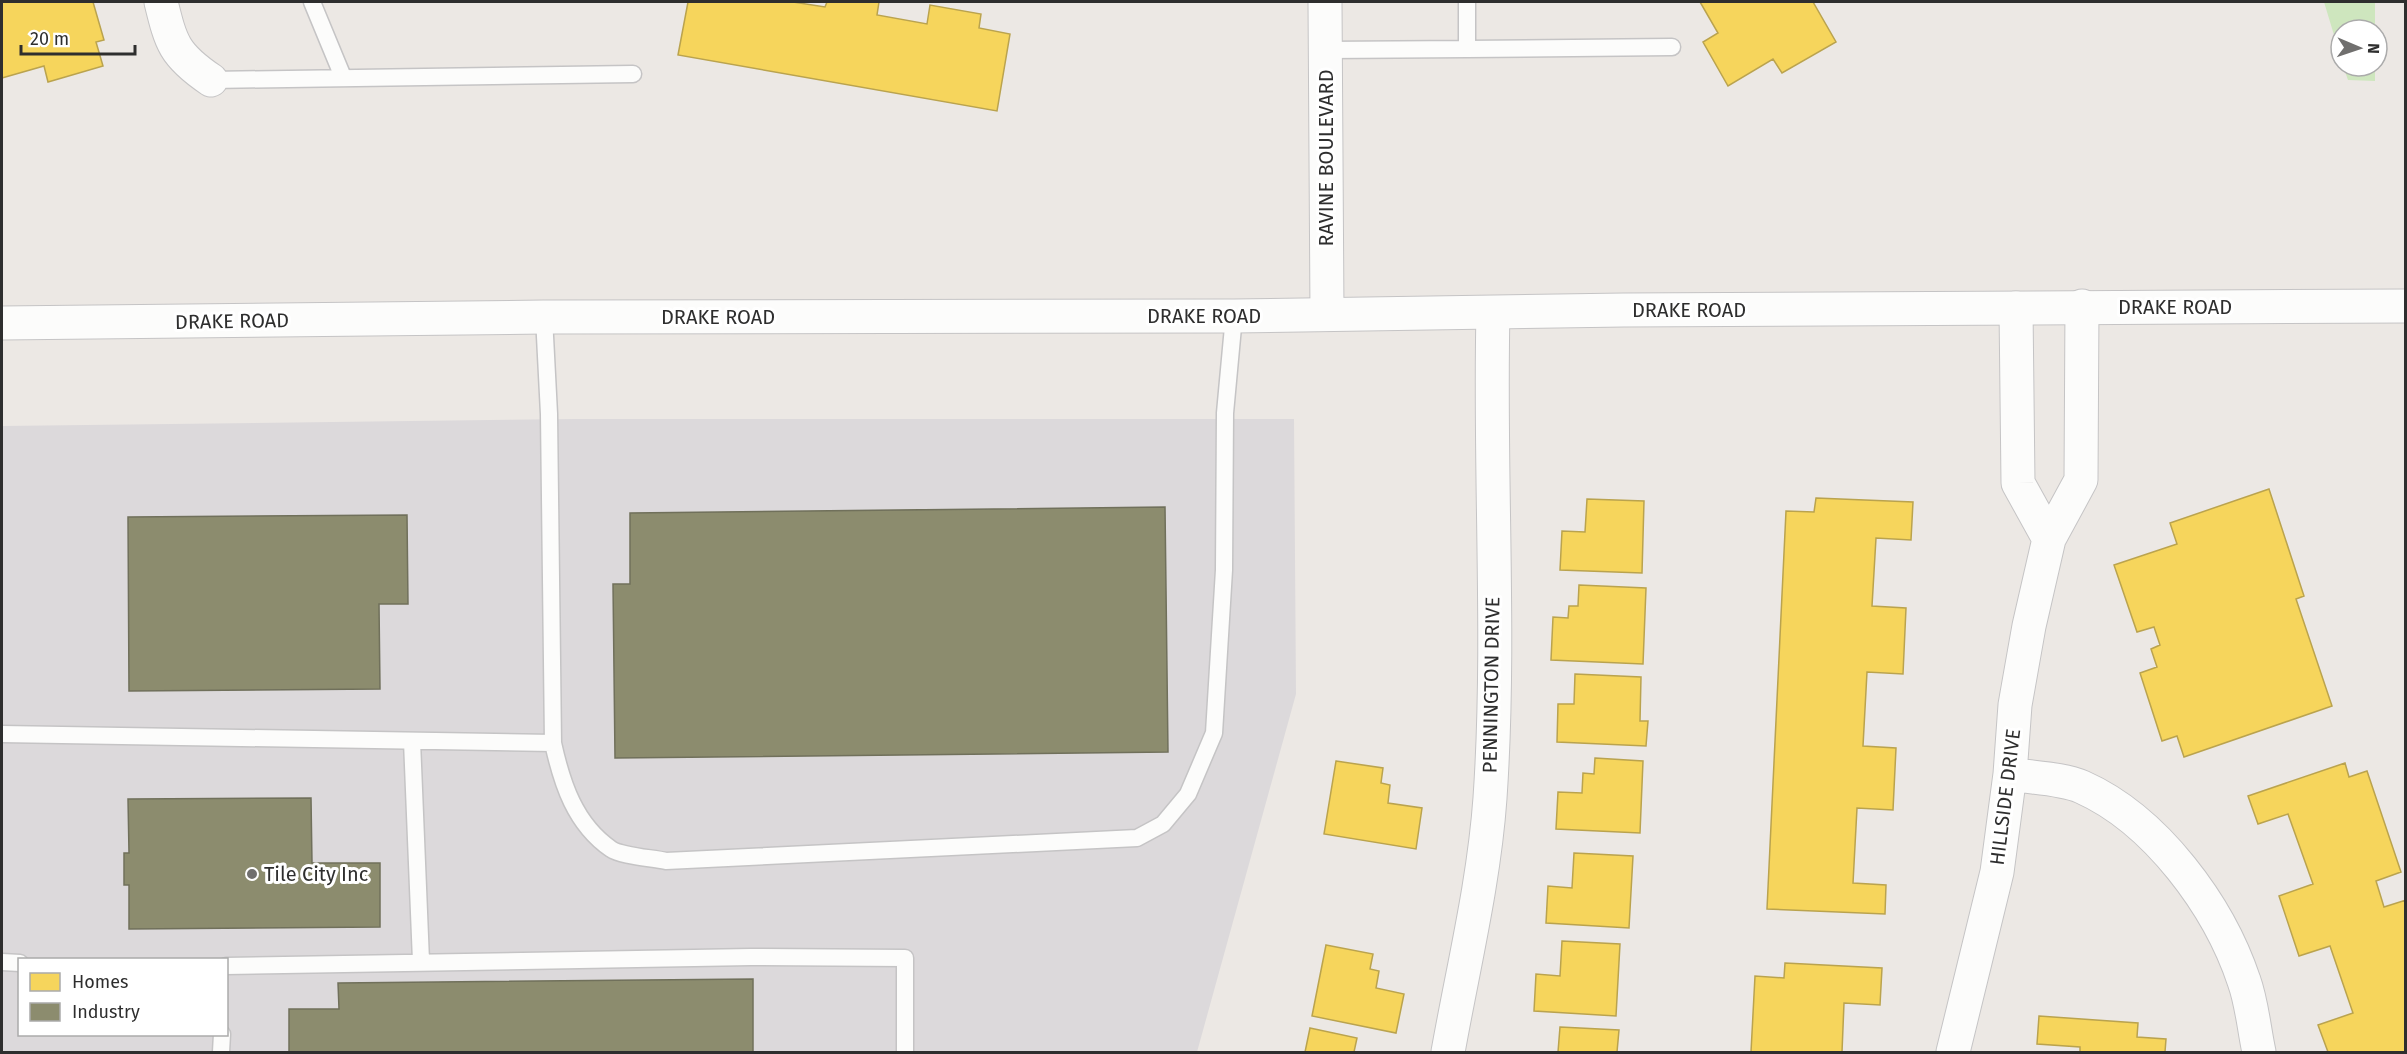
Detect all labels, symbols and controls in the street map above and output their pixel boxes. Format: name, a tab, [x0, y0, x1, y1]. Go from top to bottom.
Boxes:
scale bar	[21, 18, 135, 56]
north arrow	[2329, 18, 2389, 78]
text: 20 m	[30, 28, 69, 50]
text: N	[2364, 43, 2383, 54]
street label: RAVINE BOULEVARD	[1314, 69, 1338, 247]
street label: DRAKE ROAD	[2118, 295, 2232, 319]
street label: DRAKE ROAD	[1632, 298, 1746, 322]
street label: DRAKE ROAD	[1147, 304, 1261, 328]
street label: DRAKE ROAD	[661, 305, 775, 329]
street label: DRAKE ROAD	[175, 308, 289, 334]
street label: PENNINGTON DRIVE	[1477, 597, 1505, 773]
street label: HILLSIDE DRIVE	[1985, 727, 2025, 867]
place label: Tile City Inc	[264, 862, 368, 886]
marker: Tile City Inc	[245, 867, 259, 881]
legend	[18, 958, 228, 1036]
text: Homes	[72, 971, 128, 993]
text: Industry	[72, 1001, 140, 1023]

